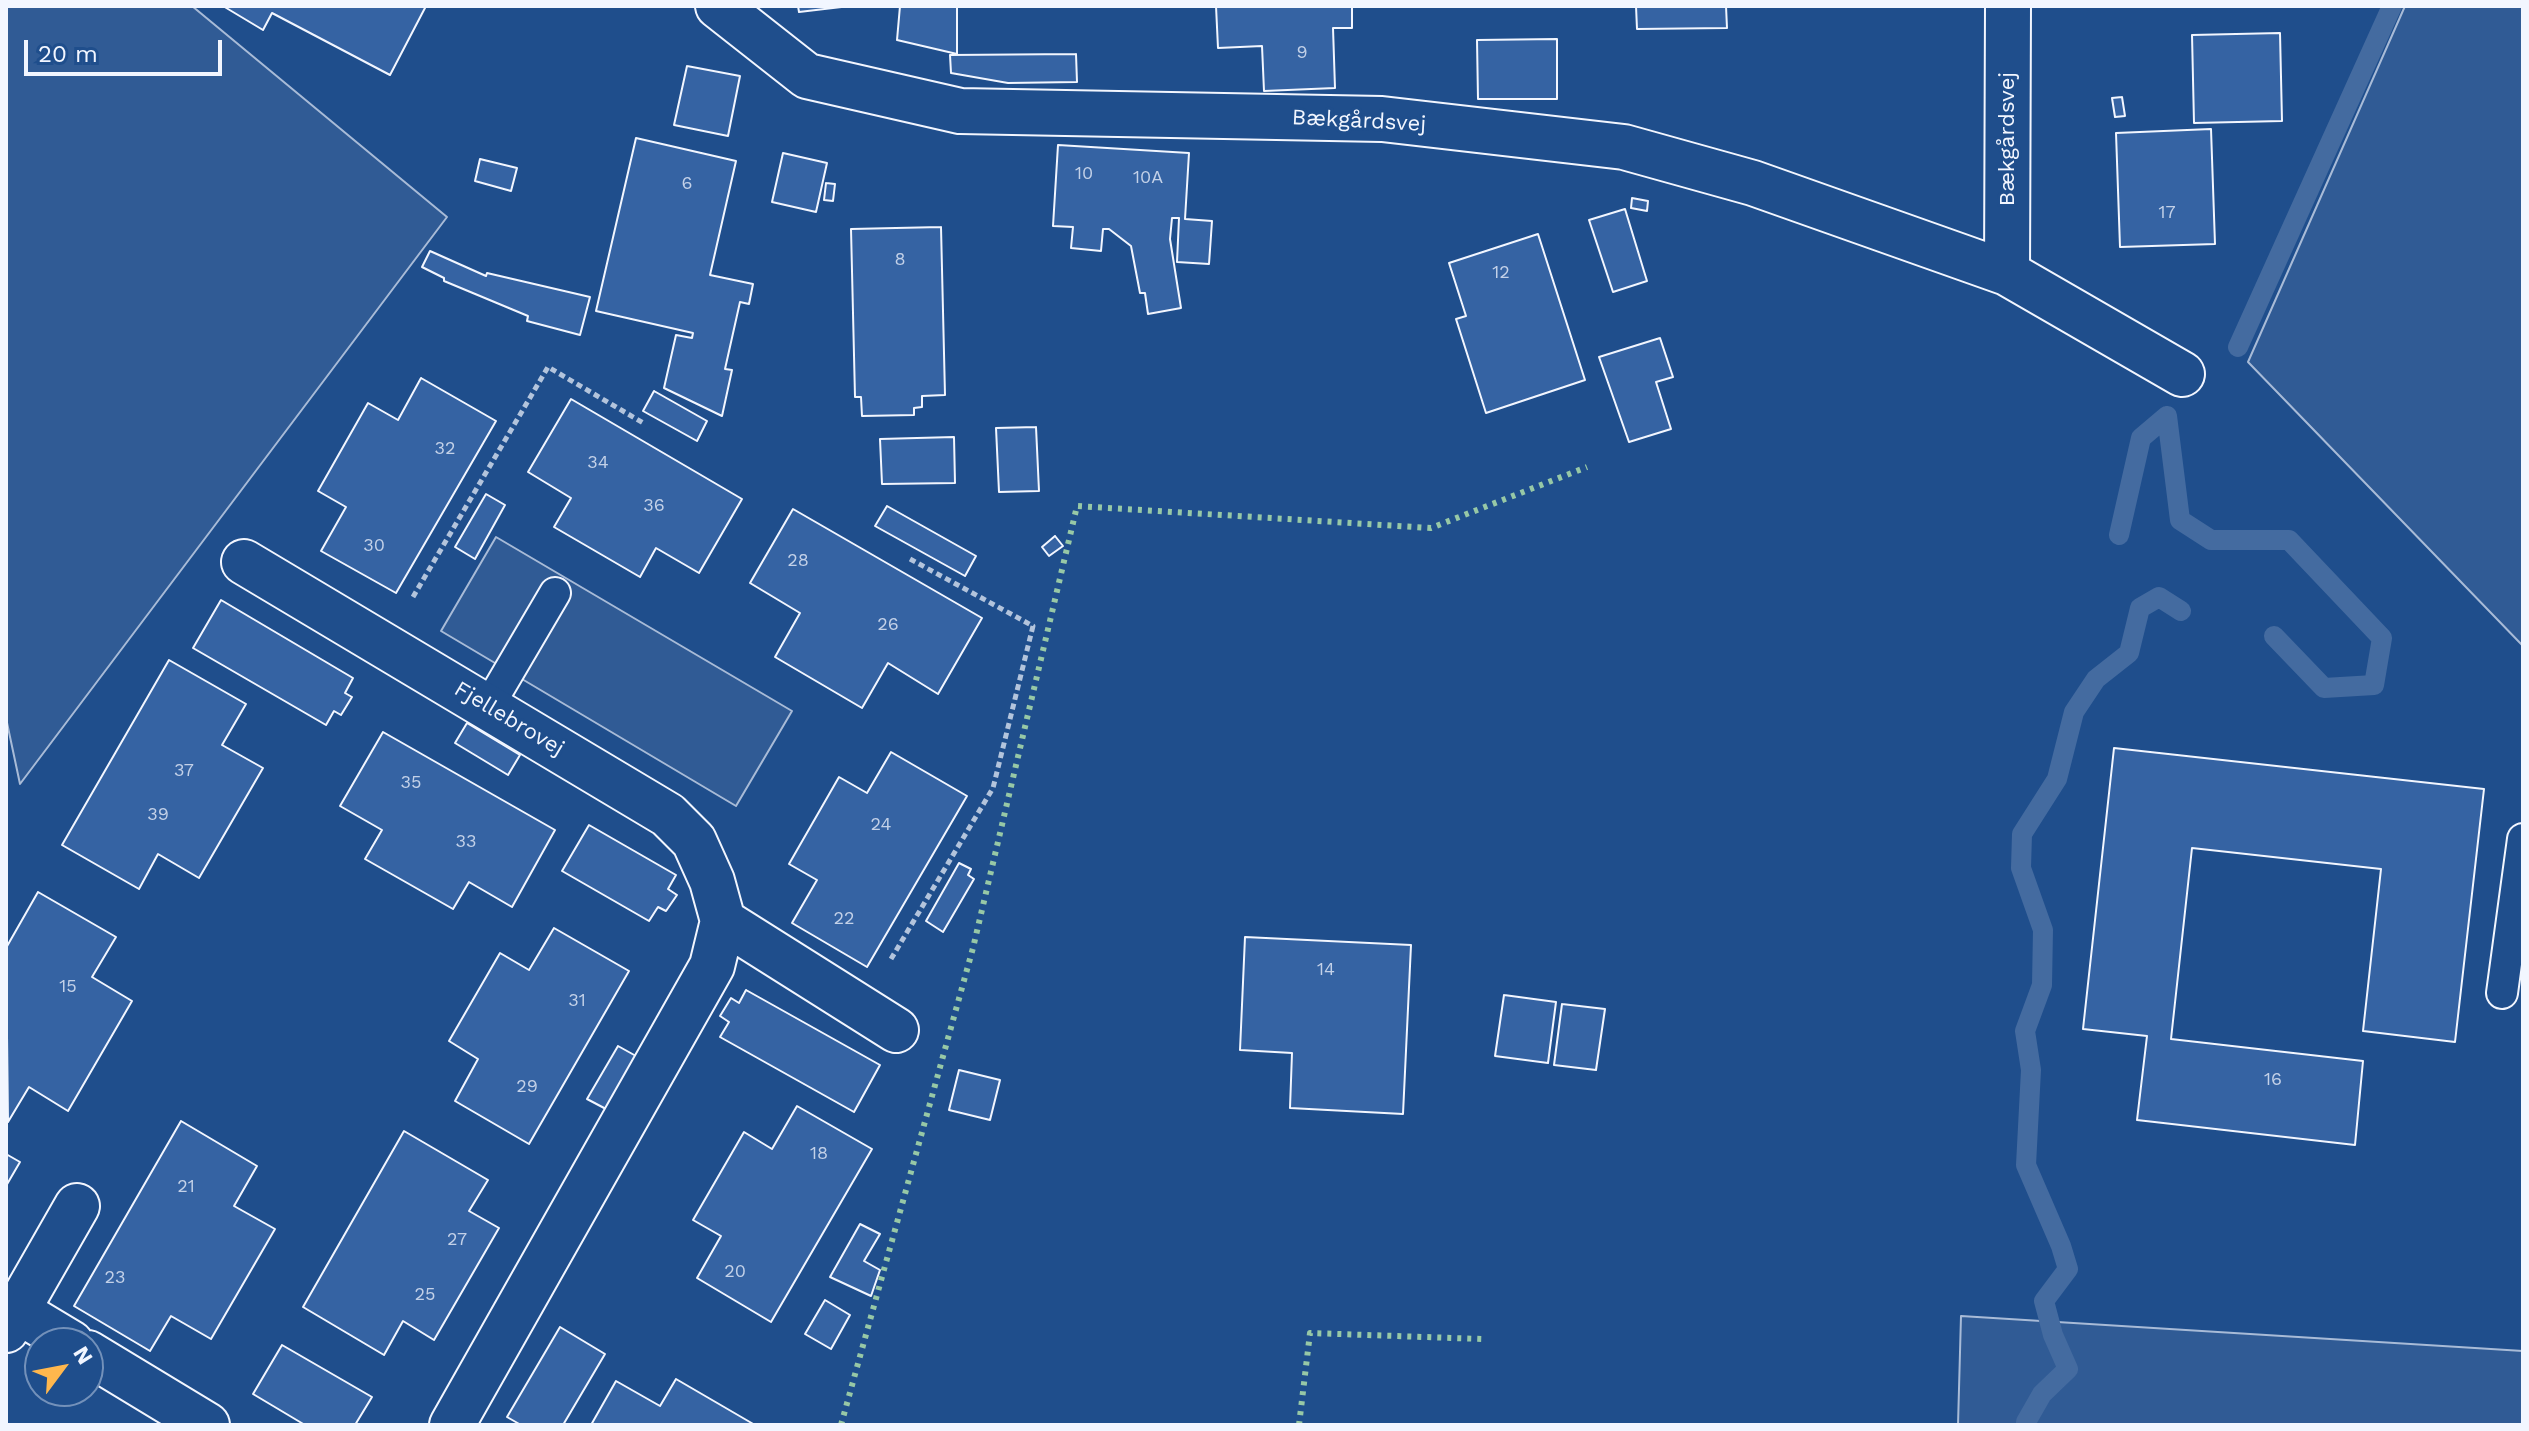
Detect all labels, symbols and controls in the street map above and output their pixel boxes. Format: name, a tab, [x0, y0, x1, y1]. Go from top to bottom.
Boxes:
scale bar	[28, 24, 226, 74]
text: 20 m	[38, 40, 98, 68]
house number: 9	[1296, 42, 1308, 64]
street label: Bækgårdsvej	[1995, 72, 2021, 206]
street label: Bækgårdsvej	[1291, 104, 1427, 138]
house number: 10	[1075, 163, 1093, 185]
house number: 10A	[1133, 167, 1163, 189]
house number: 6	[682, 173, 692, 195]
house number: 17	[2158, 202, 2176, 224]
house number: 8	[894, 249, 906, 271]
house number: 12	[1492, 262, 1510, 284]
house number: 32	[435, 438, 455, 460]
house number: 34	[587, 452, 609, 474]
house number: 36	[643, 495, 665, 517]
house number: 30	[363, 535, 385, 557]
house number: 28	[787, 550, 809, 572]
house number: 26	[877, 614, 899, 636]
street label: Fjellebrovej	[449, 676, 569, 762]
house number: 37	[174, 760, 194, 782]
house number: 35	[401, 772, 421, 794]
house number: 39	[147, 804, 169, 826]
house number: 24	[871, 814, 891, 836]
house number: 33	[456, 831, 476, 853]
house number: 22	[834, 908, 854, 930]
house number: 14	[1317, 959, 1335, 981]
house number: 15	[59, 976, 77, 998]
house number: 31	[568, 990, 586, 1012]
house number: 16	[2264, 1069, 2282, 1091]
house number: 29	[516, 1076, 538, 1098]
house number: 18	[810, 1143, 828, 1165]
house number: 21	[177, 1176, 195, 1198]
house number: 27	[447, 1229, 467, 1251]
house number: 20	[724, 1261, 746, 1283]
house number: 23	[105, 1267, 125, 1289]
house number: 25	[415, 1284, 435, 1306]
north arrow	[24, 1327, 104, 1407]
text: N	[68, 1342, 98, 1369]

